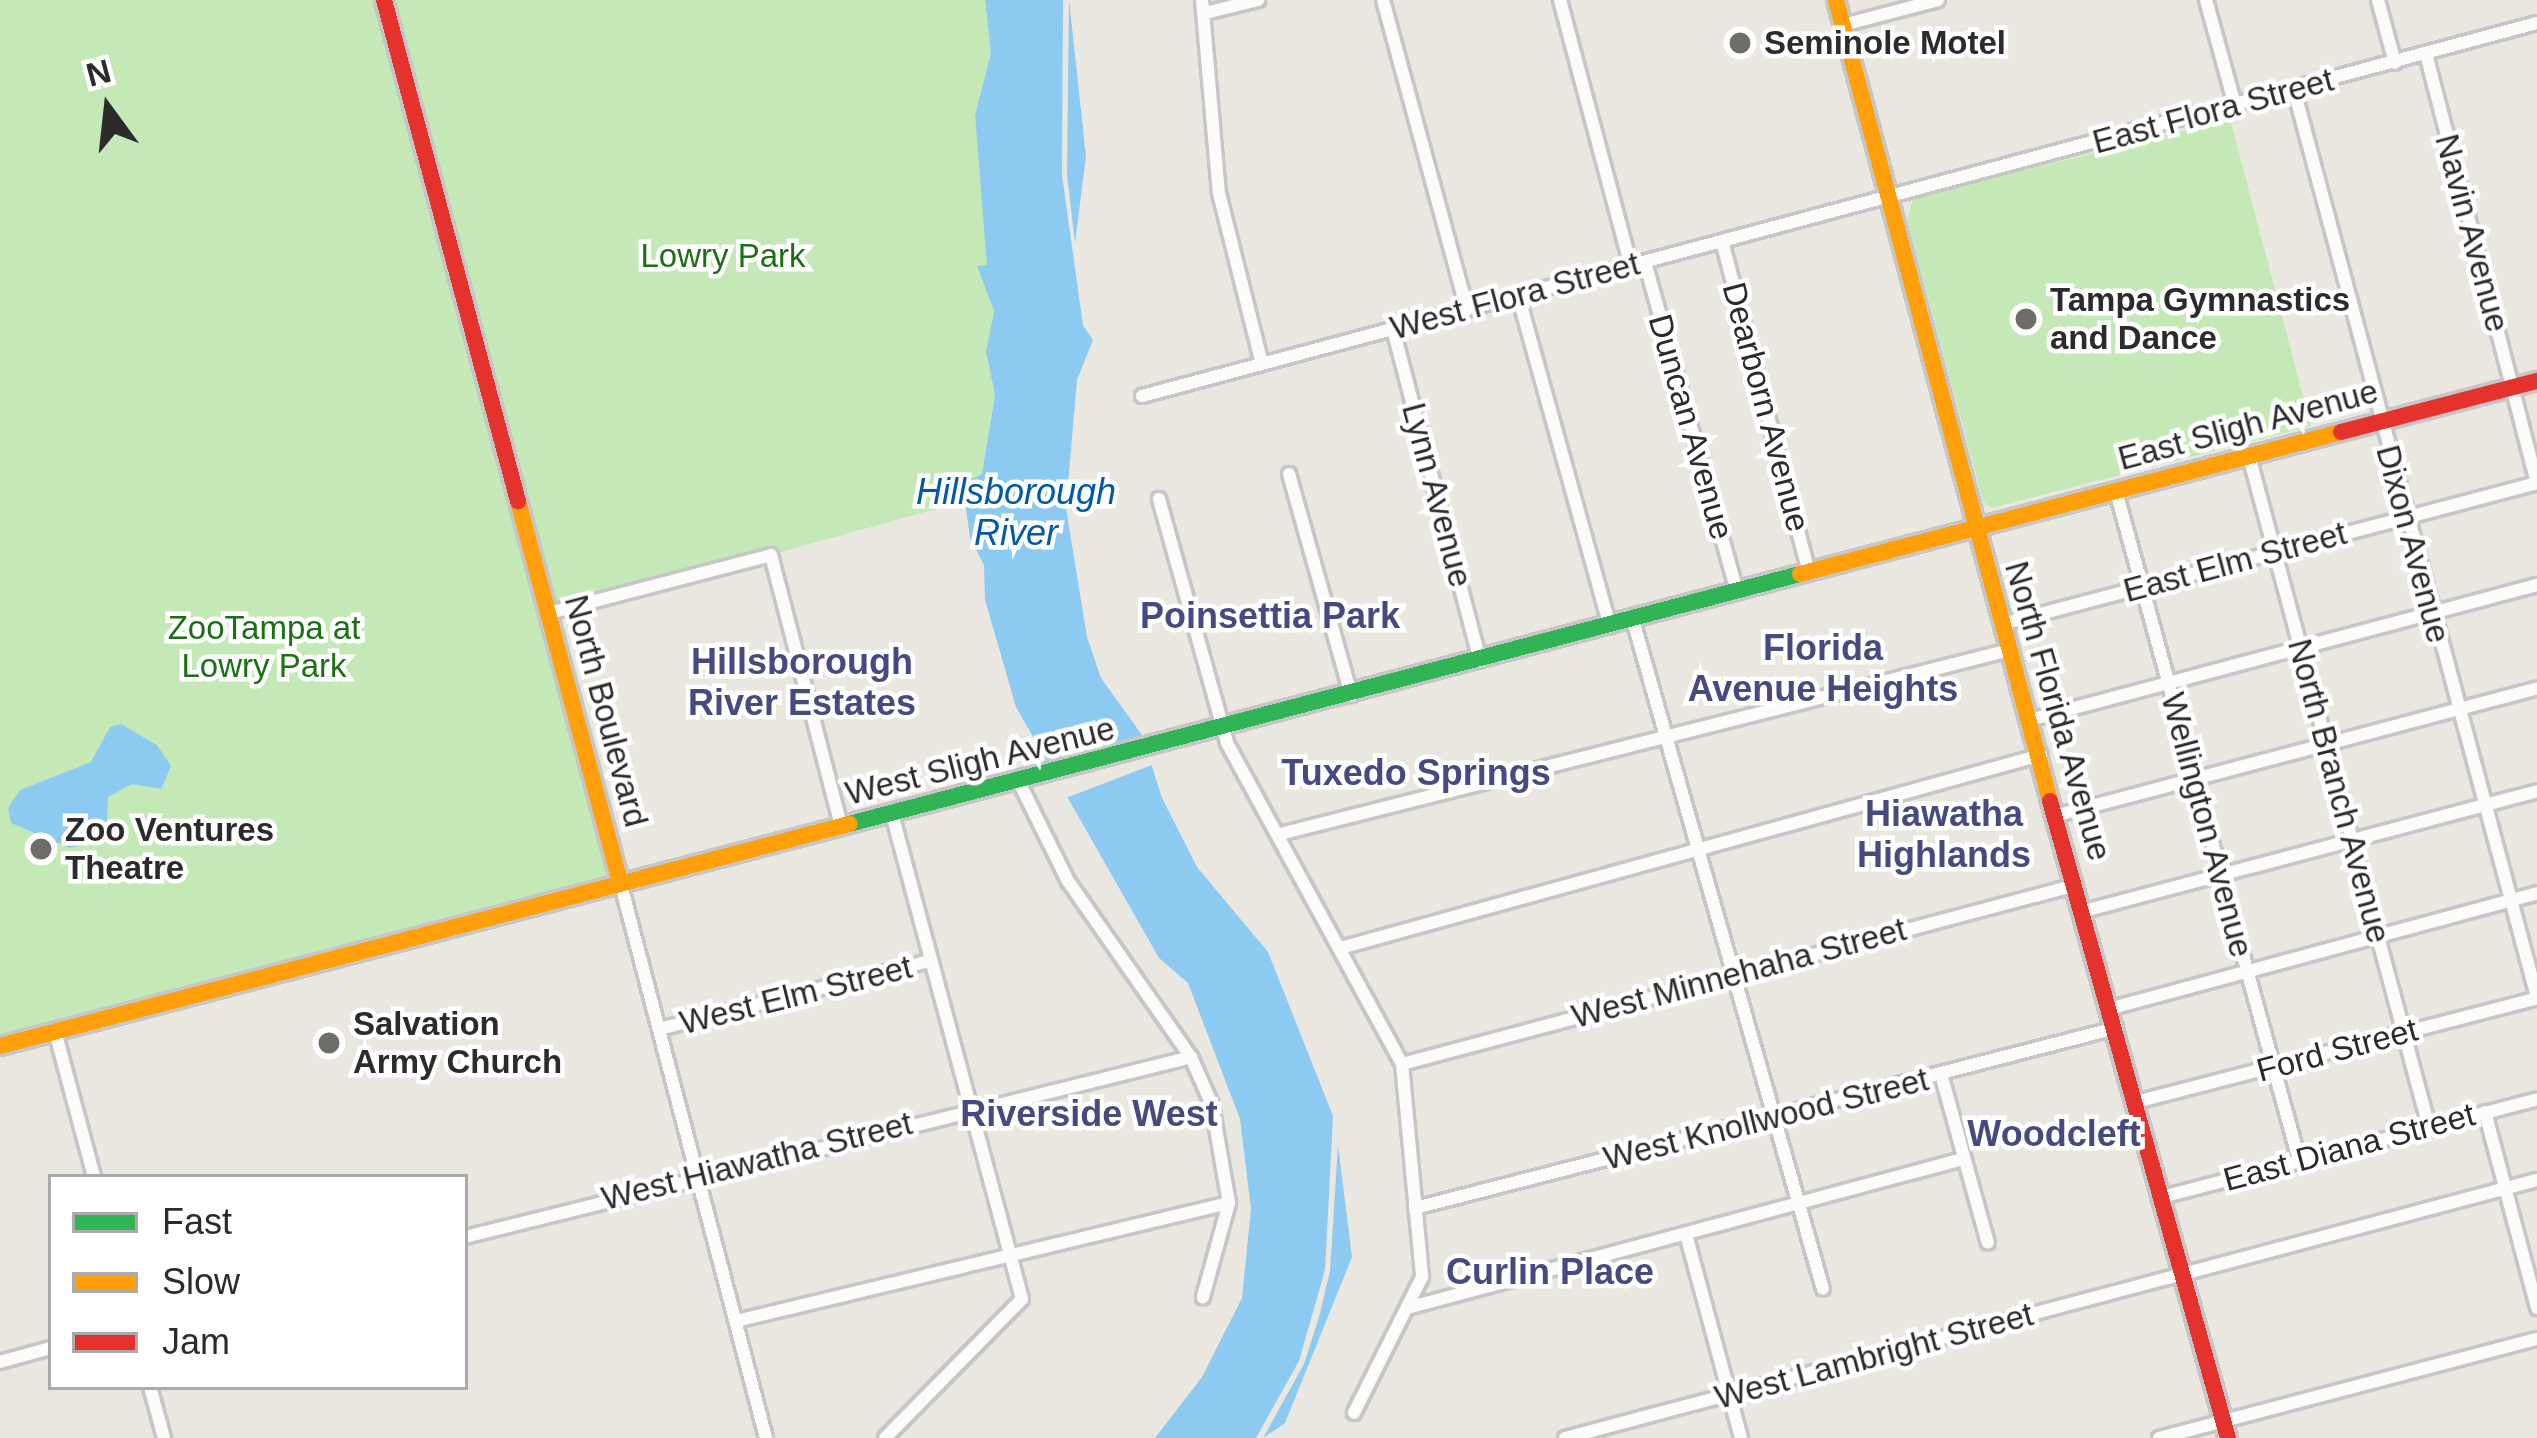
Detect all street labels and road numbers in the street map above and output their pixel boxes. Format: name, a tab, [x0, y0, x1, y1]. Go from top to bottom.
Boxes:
street label: East Flora Street	[2088, 60, 2338, 162]
street label: Navin Avenue	[2426, 129, 2518, 337]
street label: West Flora Street	[1386, 244, 1644, 348]
street label: Dearborn Avenue	[1713, 277, 1819, 537]
street label: Duncan Avenue	[1640, 309, 1742, 545]
street label: East Sligh Avenue	[2113, 371, 2383, 479]
street label: Lynn Avenue	[1393, 398, 1481, 592]
street label: Dixon Avenue	[2367, 440, 2459, 648]
street label: East Elm Street	[2119, 513, 2351, 611]
street label: North Florida Avenue	[1996, 556, 2120, 866]
street label: North Boulevard	[556, 591, 656, 831]
street label: North Branch Avenue	[2279, 634, 2399, 948]
street label: Wellington Avenue	[2152, 688, 2262, 962]
street label: West Sligh Avenue	[841, 708, 1119, 814]
street label: West Minnehaha Street	[1568, 909, 1910, 1037]
street label: West Elm Street	[676, 947, 916, 1043]
street label: Ford Street	[2252, 1010, 2422, 1090]
street label: West Knollwood Street	[1600, 1059, 1932, 1179]
street label: East Diana Street	[2219, 1094, 2479, 1200]
street label: West Hiawatha Street	[598, 1103, 916, 1219]
street label: West Lambright Street	[1711, 1294, 2037, 1418]

